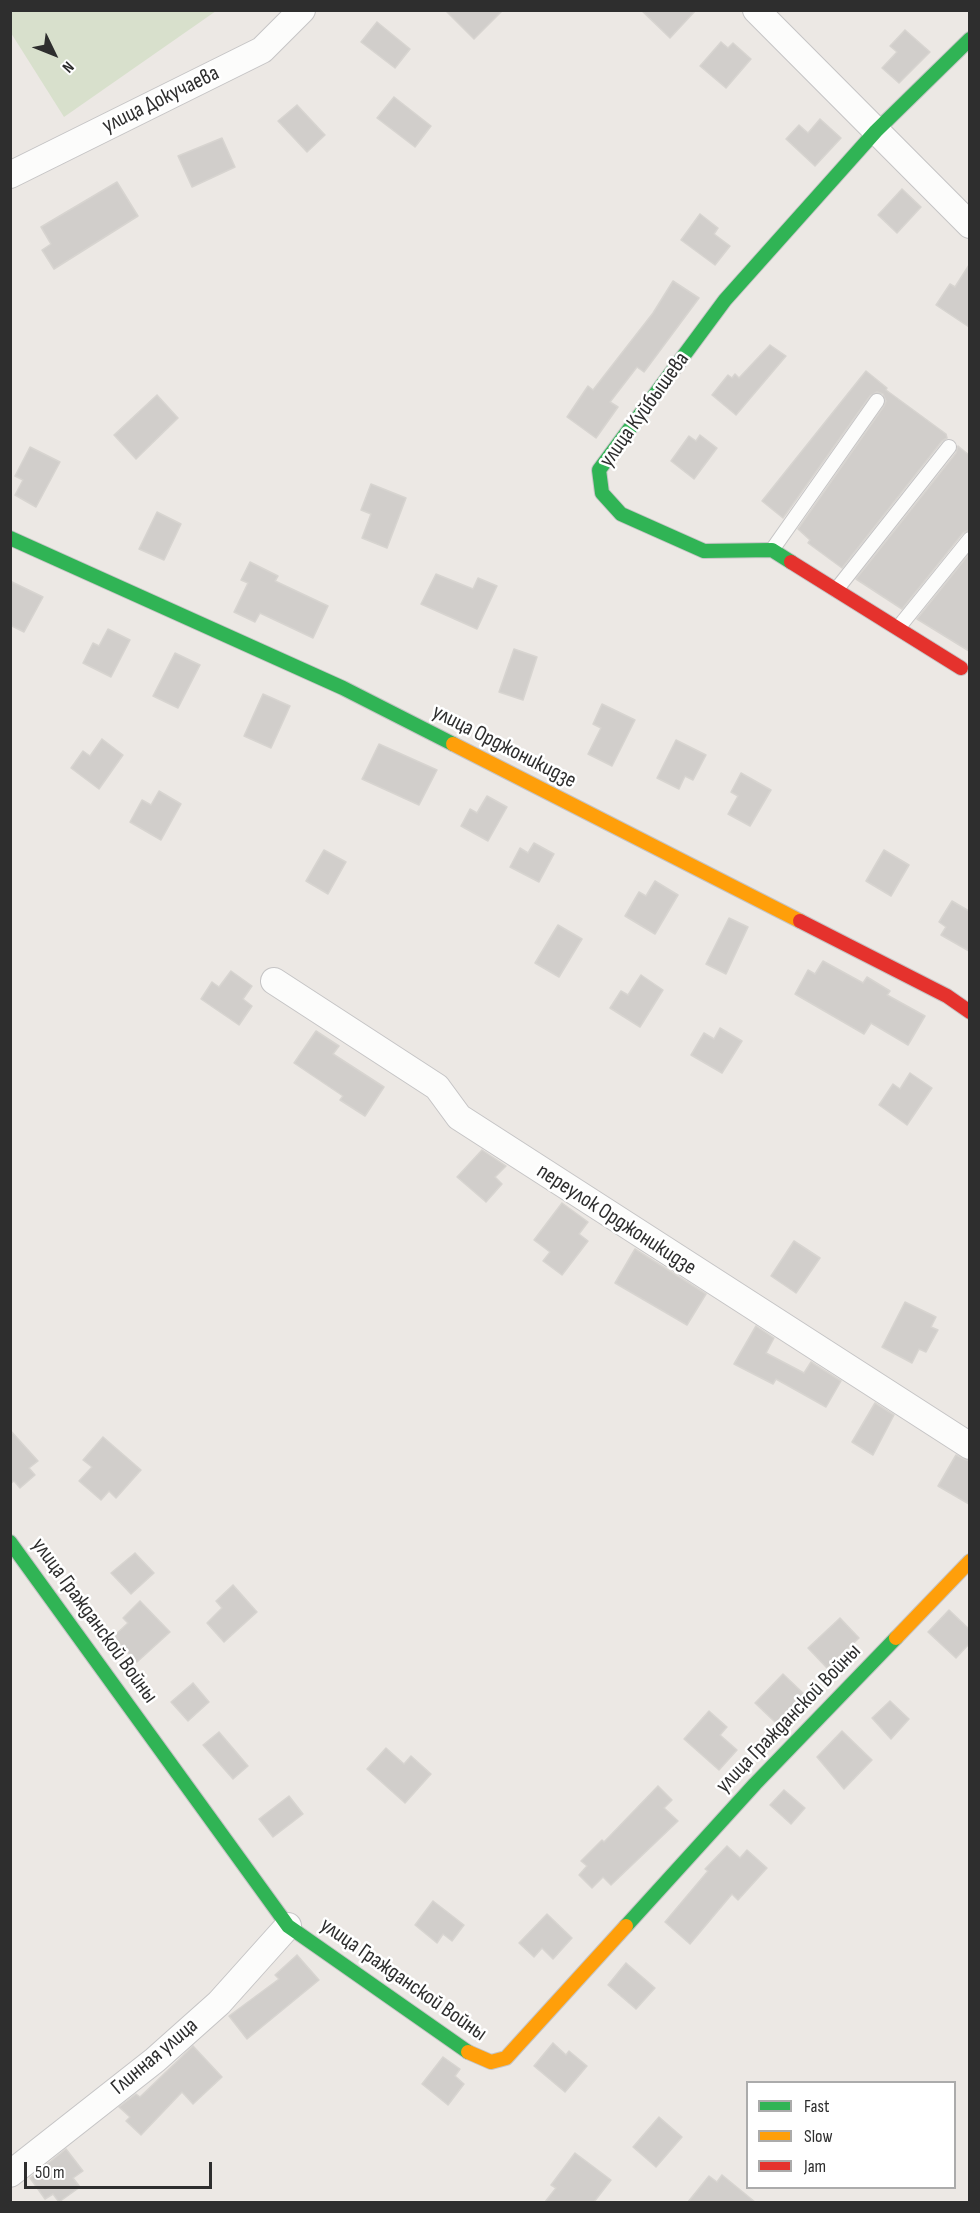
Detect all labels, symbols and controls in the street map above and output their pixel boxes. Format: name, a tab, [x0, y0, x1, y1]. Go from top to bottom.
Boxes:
north arrow	[24, 24, 84, 84]
text: N	[58, 57, 77, 76]
street label: улица Докучаева	[98, 60, 224, 140]
street label: улица Куйбышева	[594, 347, 696, 473]
street label: улица Орджоникидзе	[428, 699, 580, 795]
street label: переулок Орджоникидзе	[531, 1159, 701, 1281]
street label: улица Гражданской Войны	[25, 1533, 163, 1709]
street label: улица Гражданской Войны	[711, 1639, 867, 1799]
street label: улица Гражданской Войны	[315, 1913, 491, 2047]
street label: Глинная улица	[106, 2013, 204, 2101]
legend	[746, 2081, 956, 2189]
text: Fast	[804, 2096, 829, 2117]
text: Slow	[804, 2126, 833, 2147]
scale bar	[27, 2150, 214, 2188]
text: Jam	[804, 2156, 826, 2177]
text: 50 m	[35, 2162, 65, 2183]

